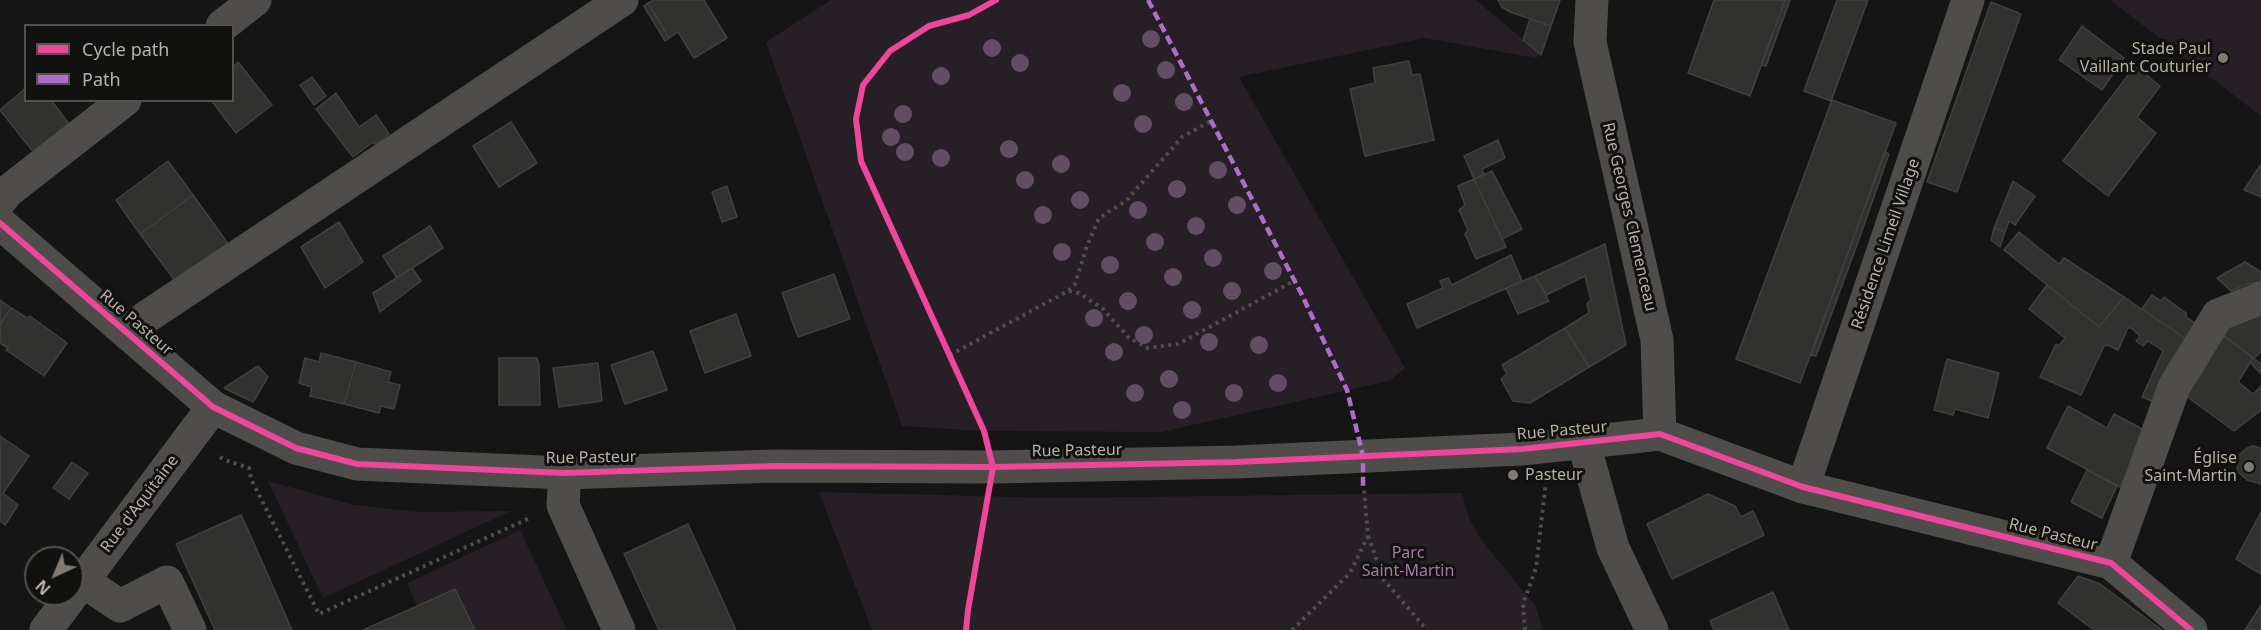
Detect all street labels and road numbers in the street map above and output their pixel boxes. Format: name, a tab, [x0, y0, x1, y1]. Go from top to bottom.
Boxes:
street label: Rue Georges Clemenceau	[1598, 121, 1660, 313]
street label: Résidence Limeil Village	[1848, 156, 1924, 332]
street label: Rue Pasteur	[95, 286, 177, 360]
street label: Rue Pasteur	[1516, 417, 1608, 445]
street label: Rue Pasteur	[1032, 441, 1122, 461]
street label: Rue Pasteur	[546, 448, 636, 468]
street label: Rue d'Aquitaine	[97, 451, 183, 557]
street label: Rue Pasteur	[2007, 515, 2099, 555]

